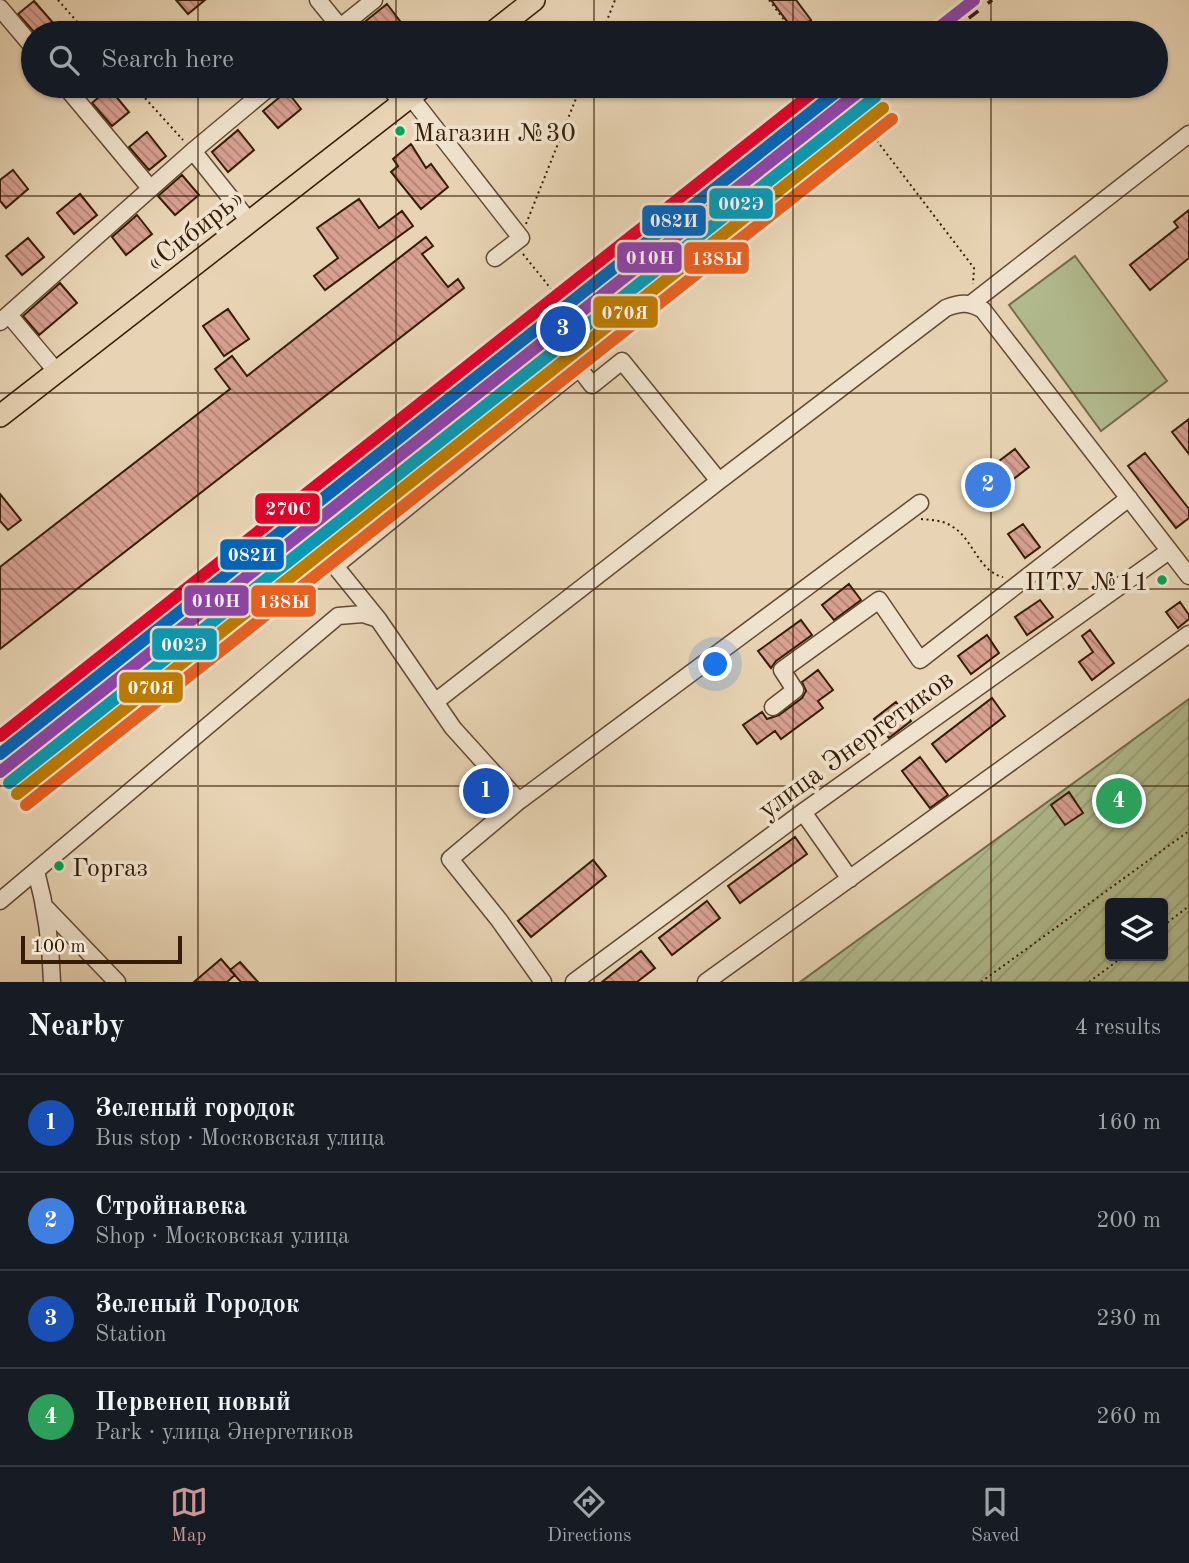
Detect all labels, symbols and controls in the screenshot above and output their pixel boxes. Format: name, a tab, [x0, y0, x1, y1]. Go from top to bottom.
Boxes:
search box	[21, 21, 1168, 98]
icon: search	[45, 41, 83, 79]
text: Search here	[101, 47, 234, 73]
place label: Магазин №30	[413, 121, 576, 147]
marker: Магазин №30	[393, 124, 407, 138]
street label: «Сибирь»	[141, 184, 251, 278]
line badge: 002Э	[708, 187, 774, 220]
text: 002Э	[718, 196, 764, 215]
line badge: 082И	[641, 204, 707, 237]
text: 082И	[650, 213, 698, 232]
line badge: 010Н	[616, 241, 683, 274]
line badge: 138Ы	[683, 241, 750, 275]
text: 010Н	[626, 250, 674, 269]
text: 138Ы	[691, 251, 743, 270]
line badge: 070Я	[592, 295, 659, 329]
pin: 3	[540, 303, 586, 355]
text: 070Я	[602, 305, 649, 324]
pin: 2	[965, 459, 1011, 511]
line badge: 270С	[254, 492, 321, 525]
text: 270С	[265, 501, 311, 520]
line badge: 082И	[219, 538, 285, 571]
text: 082И	[228, 547, 276, 566]
place label: ПТУ №11	[1025, 570, 1149, 596]
marker: ПТУ №11	[1155, 573, 1169, 587]
line badge: 010Н	[183, 584, 250, 617]
line badge: 138Ы	[250, 584, 317, 618]
text: 010Н	[192, 593, 240, 612]
text: 138Ы	[258, 594, 310, 613]
line badge: 002Э	[151, 627, 218, 661]
text: 002Э	[161, 637, 207, 656]
your location	[698, 647, 732, 681]
street label: улица Энергетиков	[754, 665, 959, 825]
line badge: 070Я	[118, 671, 184, 704]
text: 070Я	[128, 680, 175, 699]
pin: 1	[463, 765, 509, 817]
pin: 4	[1096, 775, 1142, 827]
place label: Горгаз	[72, 856, 148, 882]
marker: Горгаз	[52, 859, 66, 873]
map controls	[1105, 898, 1168, 961]
button: layers	[1105, 898, 1168, 961]
scale bar	[21, 933, 182, 965]
text: 100 m	[32, 938, 85, 957]
text: Nearby	[28, 1012, 125, 1042]
text: 4 results	[1075, 1016, 1161, 1039]
text: Зеленый городок	[95, 1096, 295, 1122]
text: 1	[44, 1111, 58, 1134]
text: 160 m	[1096, 1111, 1161, 1134]
text: Bus stop · Московская улица	[95, 1127, 385, 1150]
text: Стройнавека	[95, 1194, 247, 1220]
text: 2	[44, 1209, 58, 1232]
text: 200 m	[1096, 1209, 1161, 1232]
text: Shop · Московская улица	[95, 1225, 349, 1248]
text: Зеленый Городок	[95, 1292, 300, 1318]
text: 3	[44, 1307, 58, 1330]
text: 230 m	[1096, 1307, 1161, 1330]
text: Station	[95, 1323, 167, 1346]
text: Первенец новый	[95, 1390, 291, 1416]
text: 4	[44, 1405, 58, 1428]
text: 260 m	[1096, 1405, 1161, 1428]
text: Park · улица Энергетиков	[95, 1421, 353, 1444]
tab: Map	[170, 1483, 208, 1548]
tab: Directions	[547, 1483, 632, 1548]
tab: Saved	[971, 1483, 1019, 1548]

